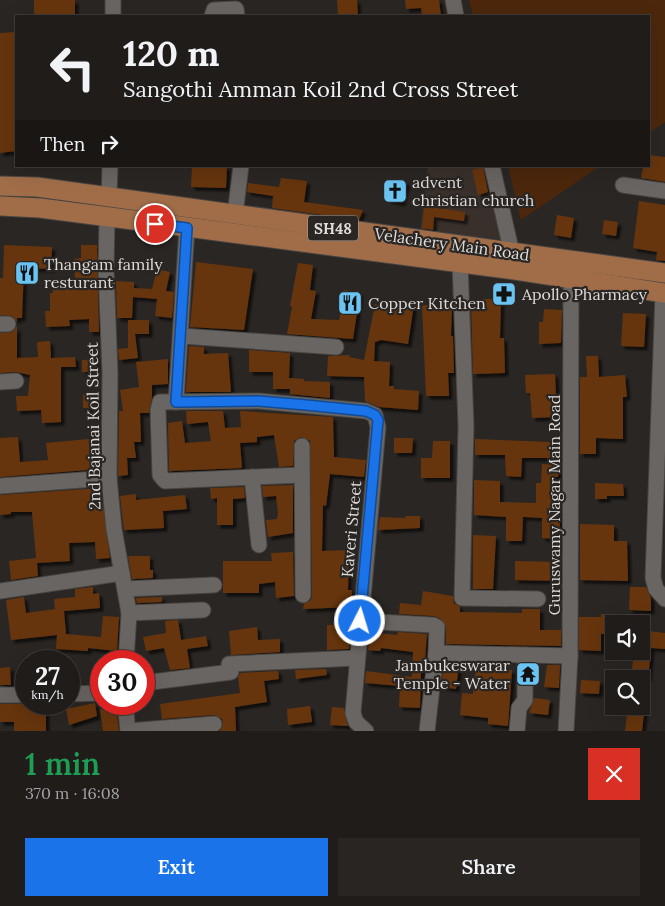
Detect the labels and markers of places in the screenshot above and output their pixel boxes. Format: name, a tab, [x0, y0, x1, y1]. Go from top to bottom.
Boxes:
place label: advent christian church	[412, 172, 535, 210]
church icon: advent christian church	[382, 178, 408, 204]
pin	[134, 203, 176, 245]
place label: Thangam family resturant	[44, 254, 163, 292]
restaurant icon: Thangam family resturant	[14, 260, 40, 286]
pharmacy icon: Apollo Pharmacy	[491, 281, 517, 307]
place label: Apollo Pharmacy	[521, 284, 648, 304]
restaurant icon: Copper Kitchen	[337, 290, 363, 316]
place label: Copper Kitchen	[368, 293, 486, 313]
place label: Jambukeswarar Temple - Water	[394, 655, 510, 693]
temple icon: Jambukeswarar Temple - Water	[515, 661, 541, 687]

